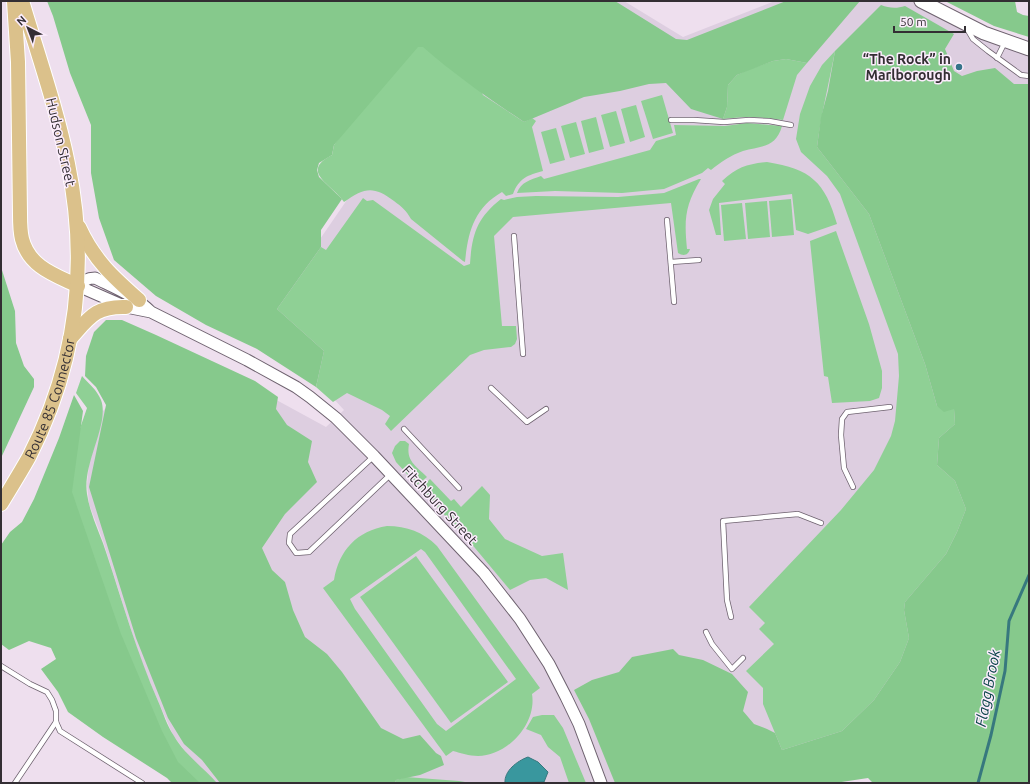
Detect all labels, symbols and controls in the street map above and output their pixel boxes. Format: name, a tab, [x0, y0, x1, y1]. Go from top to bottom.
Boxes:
north arrow	[8, 8, 48, 48]
scale bar	[894, 8, 965, 34]
text: N	[14, 13, 28, 28]
text: 50 m	[900, 15, 927, 28]
place label: “The Rock” in Marlborough	[863, 51, 951, 83]
marker: “The Rock” in Marlborough	[954, 62, 964, 72]
street label: Hudson Street	[43, 96, 79, 188]
street label: Route 85 Connector	[21, 337, 78, 461]
street label: Fitchburg Street	[399, 462, 481, 548]
water label: Flagg Brook	[972, 647, 1003, 728]

